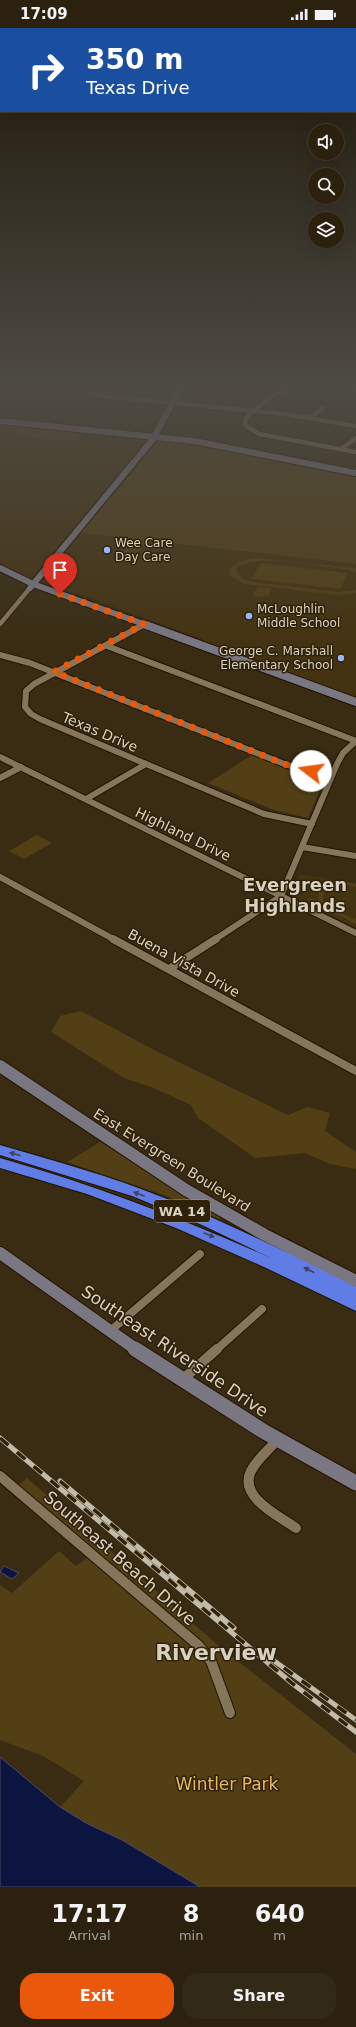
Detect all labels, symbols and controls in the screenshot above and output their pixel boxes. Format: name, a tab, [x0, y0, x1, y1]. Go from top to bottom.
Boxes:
text: 17:09	[20, 5, 68, 23]
text: 350 m	[86, 43, 183, 76]
icon: right	[20, 44, 72, 96]
text: Texas Drive	[86, 77, 189, 98]
map controls	[308, 124, 344, 248]
button: sound	[308, 124, 344, 160]
button: search	[308, 168, 344, 204]
button: layers	[308, 212, 344, 248]
place label: Wee Care Day Care	[115, 536, 173, 564]
marker: Wee Care Day Care	[102, 545, 112, 555]
pin	[43, 553, 77, 594]
icon: arrive	[49, 559, 71, 581]
place label: McLoughlin Middle School	[257, 602, 340, 630]
marker: McLoughlin Middle School	[244, 611, 254, 621]
place label: George C. Marshall Elementary School	[219, 644, 333, 672]
marker: George C. Marshall Elementary School	[336, 653, 346, 663]
street label: Texas Drive	[59, 709, 140, 755]
position arrow	[290, 750, 332, 792]
street label: Highland Drive	[133, 804, 233, 864]
district label: Evergreen Highlands	[243, 874, 347, 916]
street label: Buena Vista Drive	[125, 926, 243, 1000]
street label: East Evergreen Boulevard	[91, 1105, 253, 1215]
one-way arrow	[9, 1151, 21, 1157]
one-way arrow	[132, 1191, 144, 1197]
road number: WA 14	[154, 1200, 210, 1222]
one-way arrow	[203, 1232, 214, 1238]
one-way arrow	[303, 1267, 314, 1273]
street label: Southeast Riverside Drive	[78, 1281, 272, 1421]
street label: Southeast Beach Drive	[40, 1487, 200, 1629]
district label: Riverview	[155, 1640, 277, 1665]
park label: Wintler Park	[176, 1774, 279, 1794]
text: 17:17	[51, 1900, 128, 1928]
text: 8	[183, 1900, 199, 1928]
text: 640	[255, 1900, 305, 1928]
text: Arrival	[68, 1928, 111, 1943]
text: min	[179, 1928, 203, 1943]
text: m	[273, 1928, 286, 1943]
button: Exit	[20, 1973, 174, 2019]
button: Share	[182, 1973, 336, 2019]

